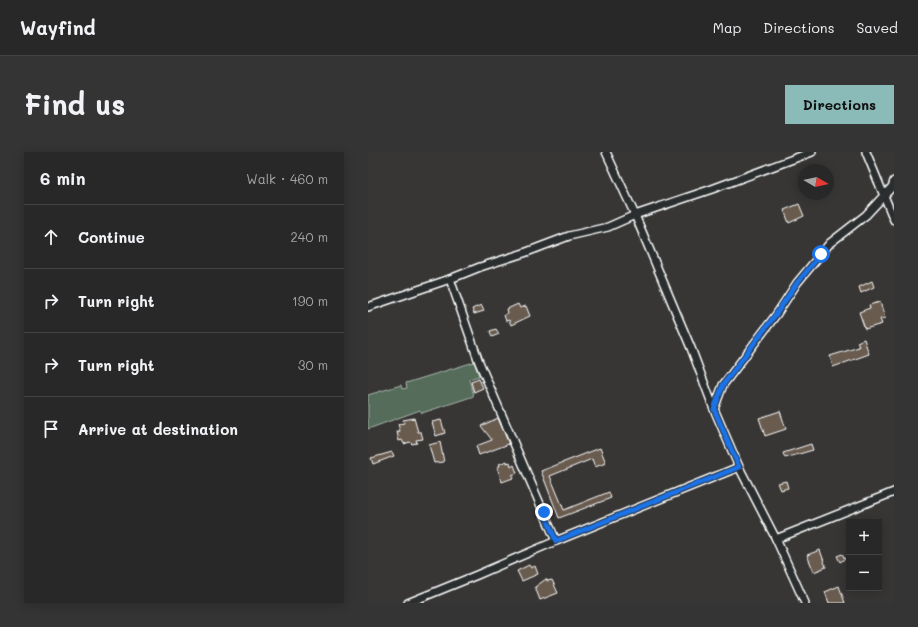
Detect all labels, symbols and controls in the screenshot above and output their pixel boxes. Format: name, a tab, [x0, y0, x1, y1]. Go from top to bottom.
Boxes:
text: Wayfind	[20, 15, 96, 40]
text: Map	[713, 18, 741, 37]
text: Directions	[763, 18, 834, 37]
text: Saved	[856, 18, 898, 37]
button: Directions	[785, 85, 894, 124]
text: Find us	[24, 86, 125, 122]
north arrow	[798, 164, 834, 200]
text: 6 min	[40, 167, 85, 189]
text: Walk · 460 m	[246, 170, 328, 187]
icon: ahead	[40, 226, 62, 248]
text: Continue	[78, 227, 145, 247]
text: 240 m	[291, 228, 328, 245]
route start	[812, 245, 830, 263]
icon: right	[40, 290, 62, 312]
text: Turn right	[78, 291, 155, 311]
text: 190 m	[292, 292, 328, 309]
icon: right	[40, 354, 62, 376]
text: Turn right	[78, 355, 155, 375]
text: 30 m	[298, 356, 328, 373]
icon: arrive	[40, 418, 62, 440]
text: Arrive at destination	[78, 419, 238, 439]
route end	[535, 503, 553, 521]
map controls	[846, 519, 882, 591]
button: +	[846, 519, 882, 555]
button: −	[846, 555, 882, 591]

